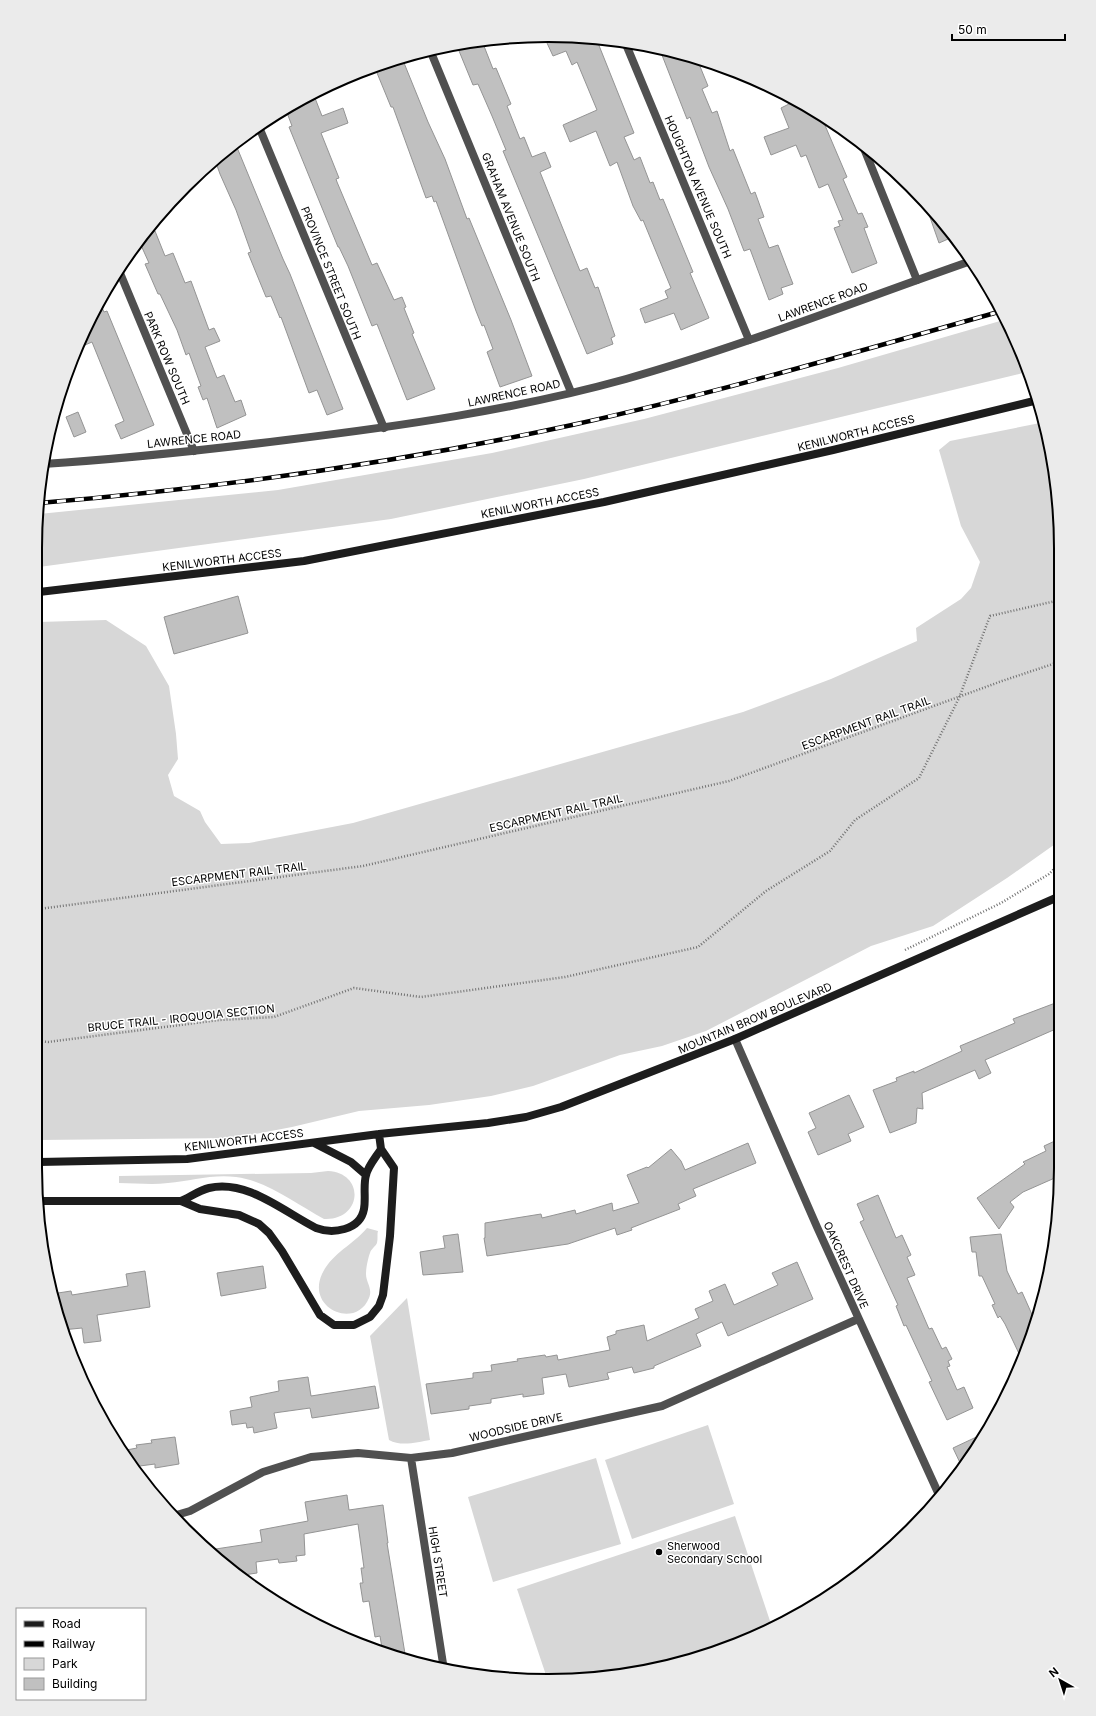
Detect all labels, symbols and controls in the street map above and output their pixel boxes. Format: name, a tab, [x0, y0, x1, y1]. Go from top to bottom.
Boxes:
scale bar	[952, 16, 1065, 42]
text: 50 m	[958, 22, 987, 37]
street label: HOUGHTON AVENUE SOUTH	[661, 113, 735, 261]
street label: GRAHAM AVENUE SOUTH	[479, 150, 543, 284]
street label: PROVINCE STREET SOUTH	[298, 204, 364, 342]
street label: LAWRENCE ROAD	[776, 279, 870, 325]
street label: PARK ROW SOUTH	[141, 309, 193, 407]
street label: LAWRENCE ROAD	[466, 376, 562, 410]
street label: KENILWORTH ACCESS	[796, 412, 916, 454]
street label: LAWRENCE ROAD	[146, 427, 242, 451]
street label: KENILWORTH ACCESS	[480, 485, 600, 521]
street label: KENILWORTH ACCESS	[162, 546, 282, 574]
street label: ESCARPMENT RAIL TRAIL	[800, 693, 932, 753]
street label: ESCARPMENT RAIL TRAIL	[488, 791, 624, 835]
street label: ESCARPMENT RAIL TRAIL	[171, 859, 307, 889]
street label: MOUNTAIN BROW BOULEVARD	[676, 979, 834, 1057]
street label: BRUCE TRAIL - IROQUOIA SECTION	[87, 1001, 275, 1035]
street label: KENILWORTH ACCESS	[184, 1126, 304, 1154]
street label: OAKCREST DRIVE	[821, 1219, 871, 1311]
street label: WOODSIDE DRIVE	[468, 1409, 564, 1445]
street label: HIGH STREET	[425, 1525, 451, 1599]
place label: Sherwood Secondary School	[667, 1539, 762, 1566]
marker: Sherwood Secondary School	[654, 1547, 664, 1557]
legend	[16, 1608, 146, 1700]
text: Road	[52, 1616, 81, 1631]
text: Railway	[52, 1636, 96, 1651]
text: Park	[52, 1656, 78, 1671]
north arrow	[1040, 1660, 1080, 1700]
text: N	[1046, 1664, 1061, 1680]
text: Building	[52, 1676, 97, 1691]

